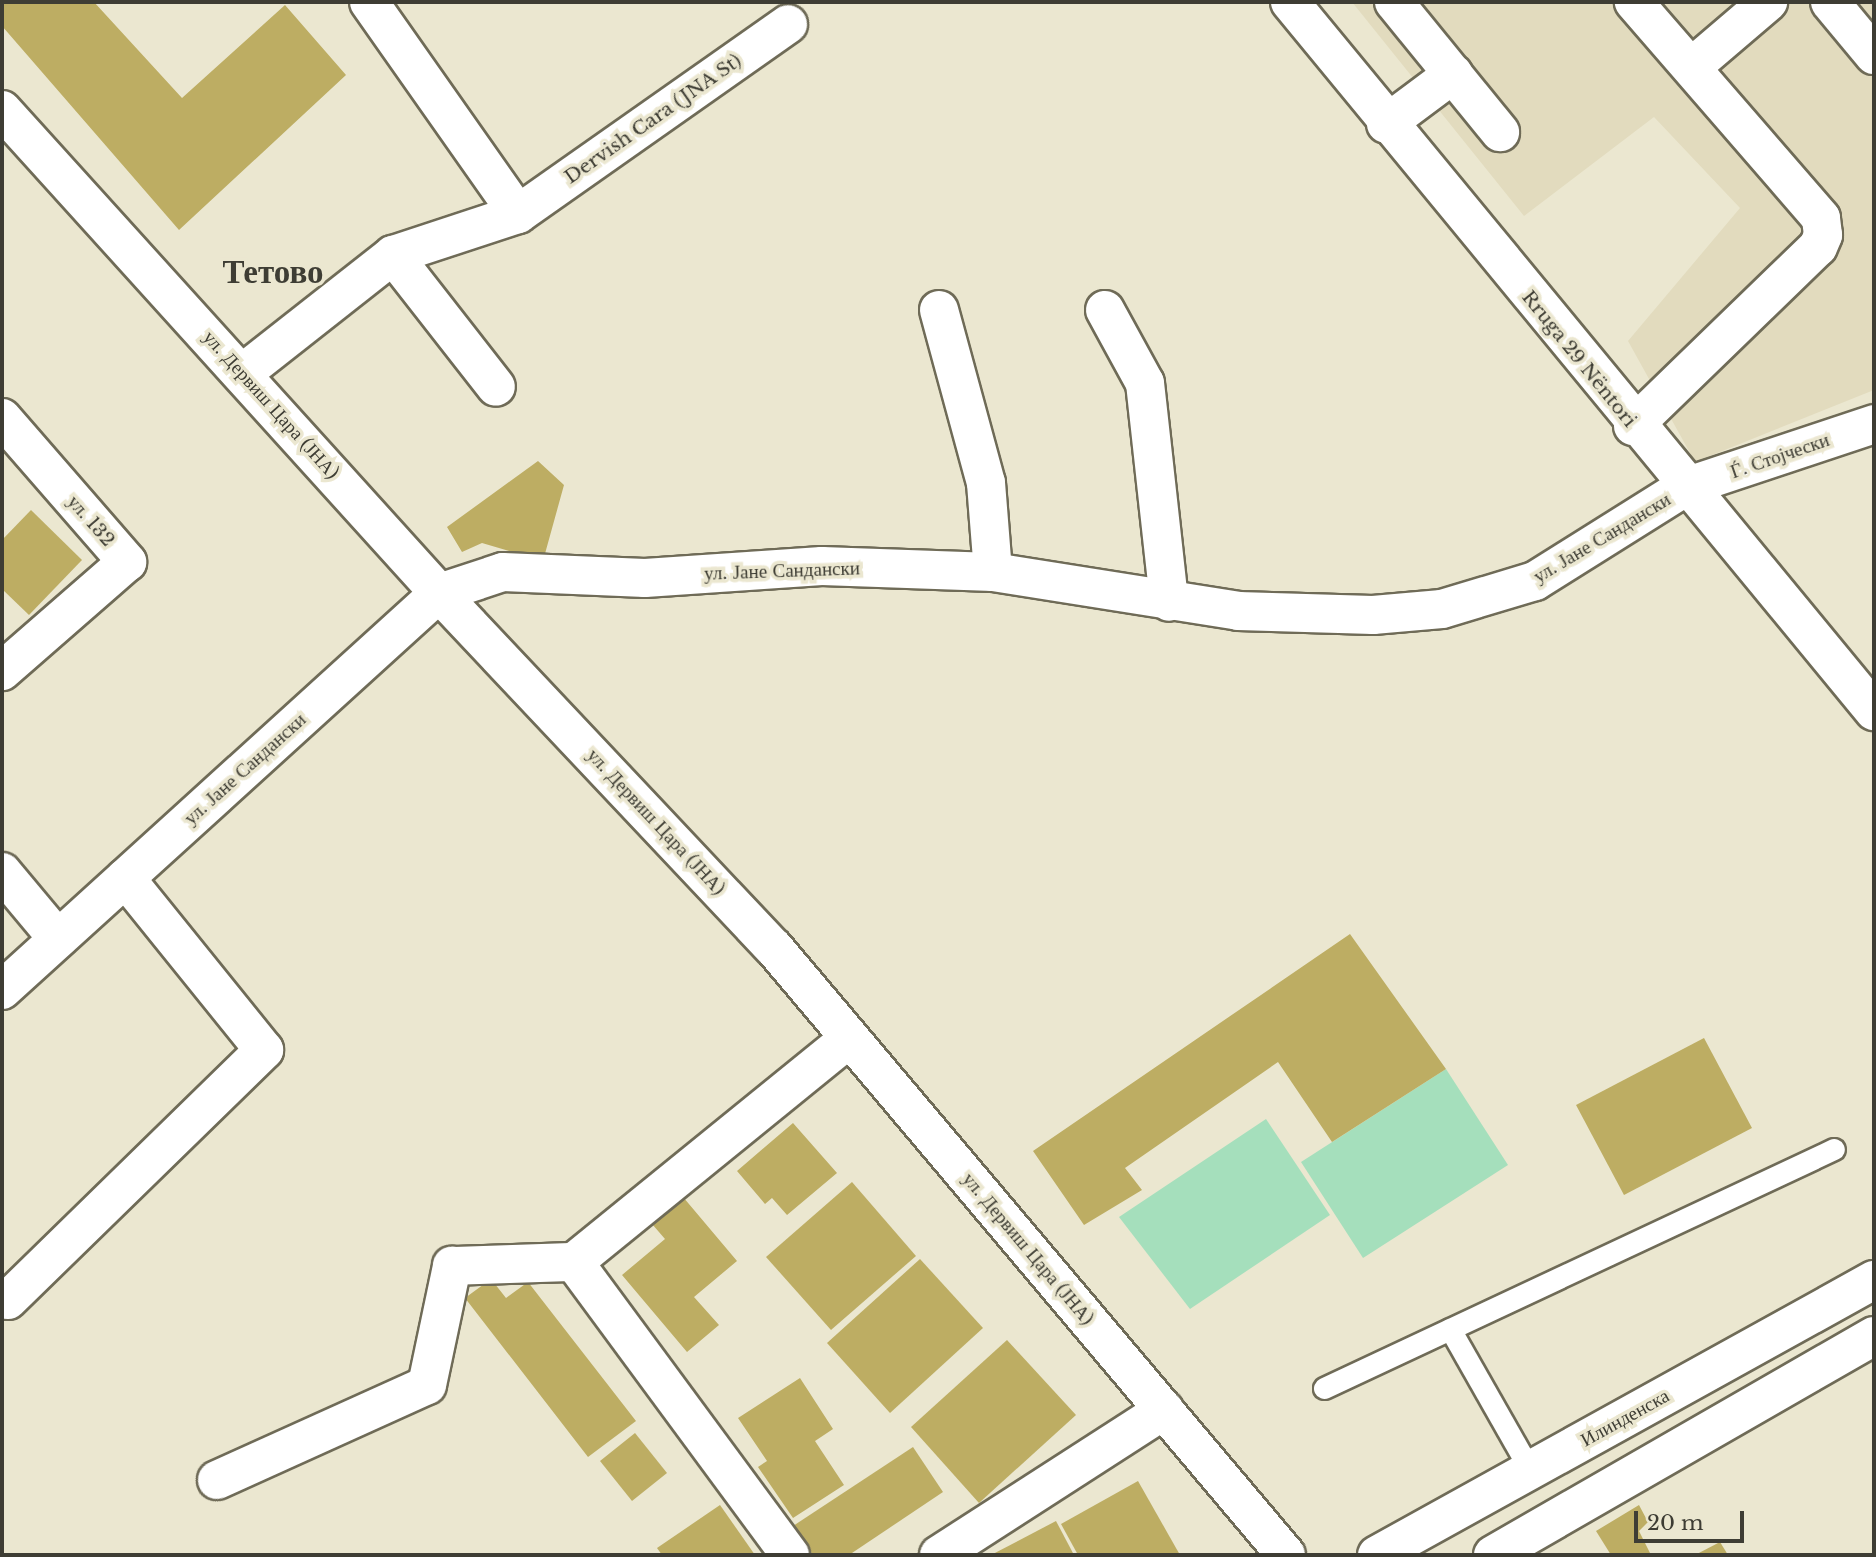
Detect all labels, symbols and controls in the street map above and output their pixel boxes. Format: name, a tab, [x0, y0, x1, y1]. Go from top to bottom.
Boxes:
street label: Dervish Cara (JNA St)	[560, 49, 746, 189]
district label: Тетово	[223, 252, 323, 292]
street label: Rruga 29 Nëntori	[1517, 286, 1641, 432]
street label: ул. Дервиш Цара (ЈНА)	[198, 326, 344, 484]
street label: Ѓ. Стојчески	[1728, 428, 1832, 484]
street label: ул. Јане Сандански	[1529, 488, 1675, 588]
street label: ул. 132	[63, 491, 119, 551]
street label: ул. Јане Сандански	[704, 557, 860, 585]
street label: ул. Јане Сандански	[179, 708, 311, 830]
street label: ул. Дервиш Цара (ЈНА)	[582, 744, 730, 900]
street label: ул. Дервиш Цара (ЈНА)	[958, 1168, 1098, 1330]
street label: Илинденска	[1577, 1384, 1673, 1452]
scale bar	[1638, 1498, 1748, 1542]
text: 20 m	[1647, 1510, 1704, 1536]

